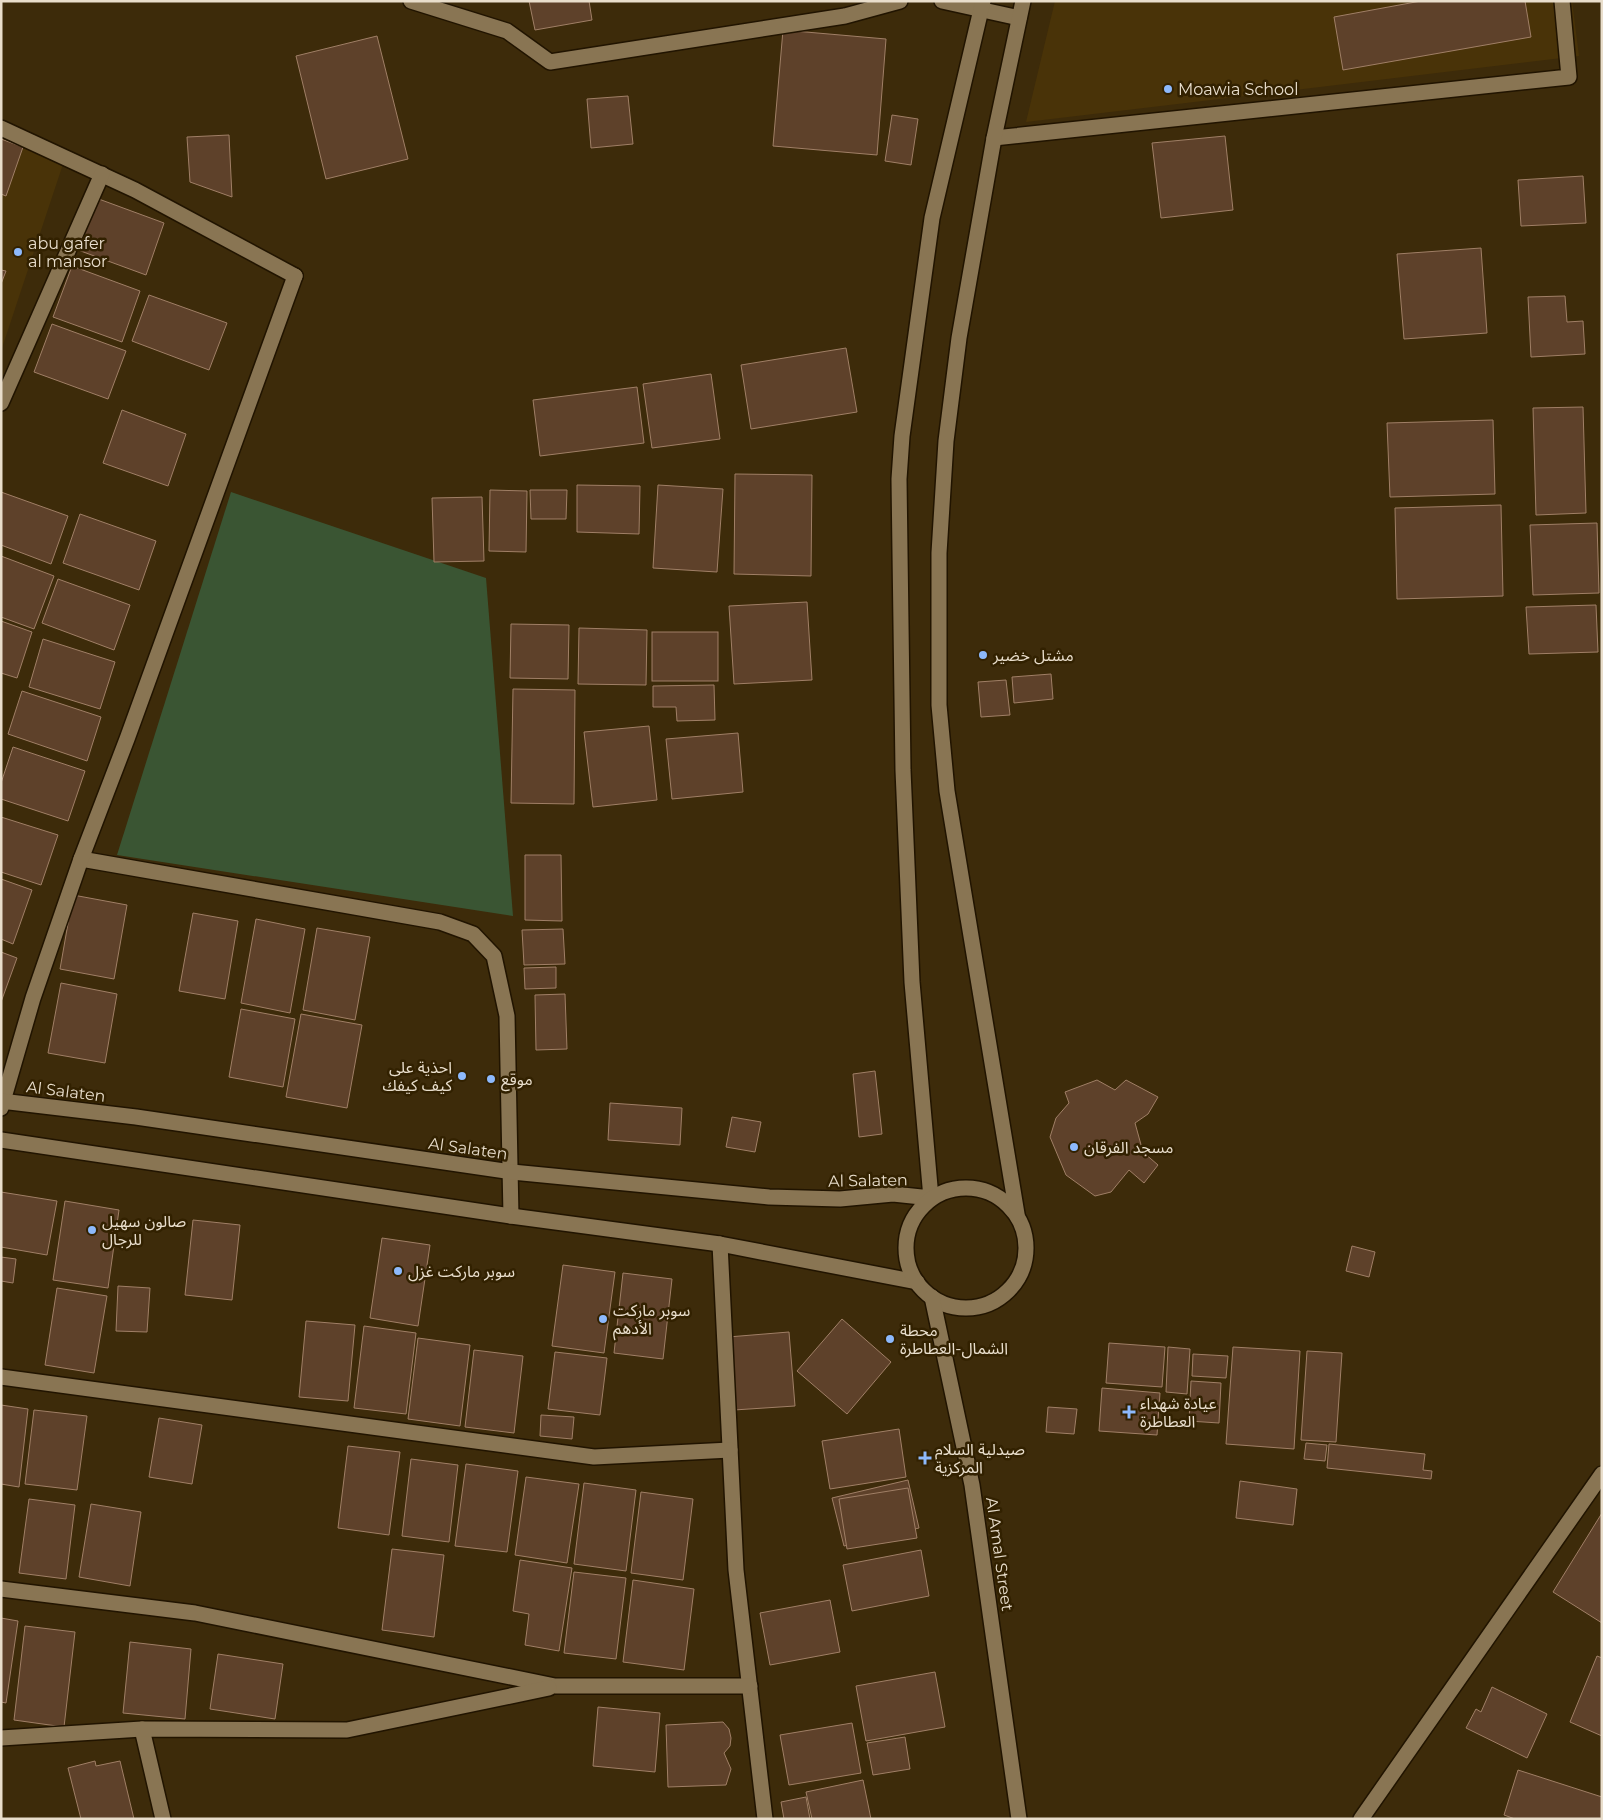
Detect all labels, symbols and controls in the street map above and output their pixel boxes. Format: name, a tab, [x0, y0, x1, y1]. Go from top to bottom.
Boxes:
place label: Moawia School	[1178, 80, 1298, 99]
marker: Moawia School	[1162, 83, 1174, 95]
place label: abu gafer al mansor	[28, 234, 107, 271]
marker: abu gafer al mansor	[12, 246, 24, 258]
place label: مشتل خضير	[992, 646, 1074, 665]
marker: مشتل خضير	[977, 649, 989, 661]
place label: احذية على كيف كيفك	[382, 1058, 452, 1095]
marker: احذية على كيف كيفك	[456, 1070, 468, 1082]
place label: موقع	[501, 1070, 533, 1092]
marker: موقع	[485, 1073, 497, 1085]
street label: Al Salaten	[25, 1077, 107, 1106]
street label: Al Salaten	[427, 1134, 509, 1163]
place label: مسجد الفرقان	[1084, 1138, 1173, 1157]
marker: مسجد الفرقان	[1068, 1141, 1080, 1153]
street label: Al Salaten	[828, 1170, 908, 1191]
place label: صالون سهيل للرجال	[102, 1212, 186, 1250]
marker: صالون سهيل للرجال	[86, 1224, 98, 1236]
place label: سوبر ماركت غزل	[408, 1262, 515, 1282]
marker: سوبر ماركت غزل	[392, 1265, 404, 1277]
place label: سوبر ماركت الأدهم	[613, 1301, 690, 1341]
marker: سوبر ماركت الأدهم	[597, 1313, 609, 1325]
place label: محطة الشمال-العطاطرة	[900, 1321, 1008, 1359]
marker: محطة الشمال-العطاطرة	[884, 1333, 896, 1345]
place label: عيادة شهداء العطاطرة	[1140, 1394, 1217, 1431]
marker: عيادة شهداء العطاطرة	[1122, 1405, 1136, 1419]
place label: صيدلية السلام المركزية	[935, 1440, 1025, 1477]
marker: صيدلية السلام المركزية	[919, 1452, 931, 1464]
street label: Al Amal Street	[982, 1496, 1017, 1613]

